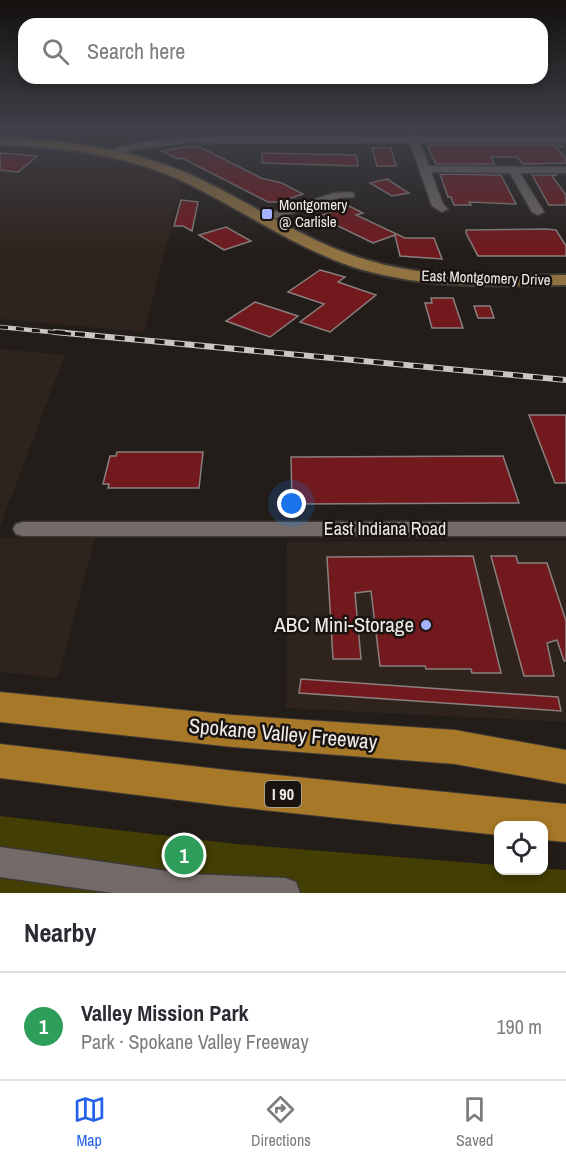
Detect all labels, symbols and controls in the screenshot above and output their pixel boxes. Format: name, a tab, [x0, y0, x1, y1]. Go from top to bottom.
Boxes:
search box	[18, 18, 548, 84]
icon: search	[39, 35, 72, 68]
text: Search here	[87, 36, 185, 66]
place label: Montgomery @ Carlisle	[279, 194, 348, 232]
marker: Montgomery @ Carlisle	[260, 207, 274, 221]
street label: East Montgomery Drive	[421, 265, 551, 290]
your location	[277, 489, 306, 518]
street label: East Indiana Road	[324, 516, 446, 541]
place label: ABC Mini-Storage	[273, 610, 414, 639]
marker: ABC Mini-Storage	[419, 618, 433, 632]
street label: Spokane Valley Freeway	[188, 711, 379, 756]
road number: I 90	[265, 781, 301, 807]
map controls	[494, 821, 548, 875]
button: locate	[494, 821, 548, 875]
pin: 1	[164, 832, 204, 878]
text: Nearby	[24, 915, 96, 950]
text: Valley Mission Park	[81, 998, 249, 1028]
text: 1	[39, 1013, 48, 1040]
text: 190 m	[496, 1013, 542, 1040]
text: Park · Spokane Valley Freeway	[81, 1028, 309, 1055]
tab: Map	[73, 1093, 106, 1151]
tab: Directions	[251, 1093, 311, 1151]
tab: Saved	[456, 1093, 493, 1151]

